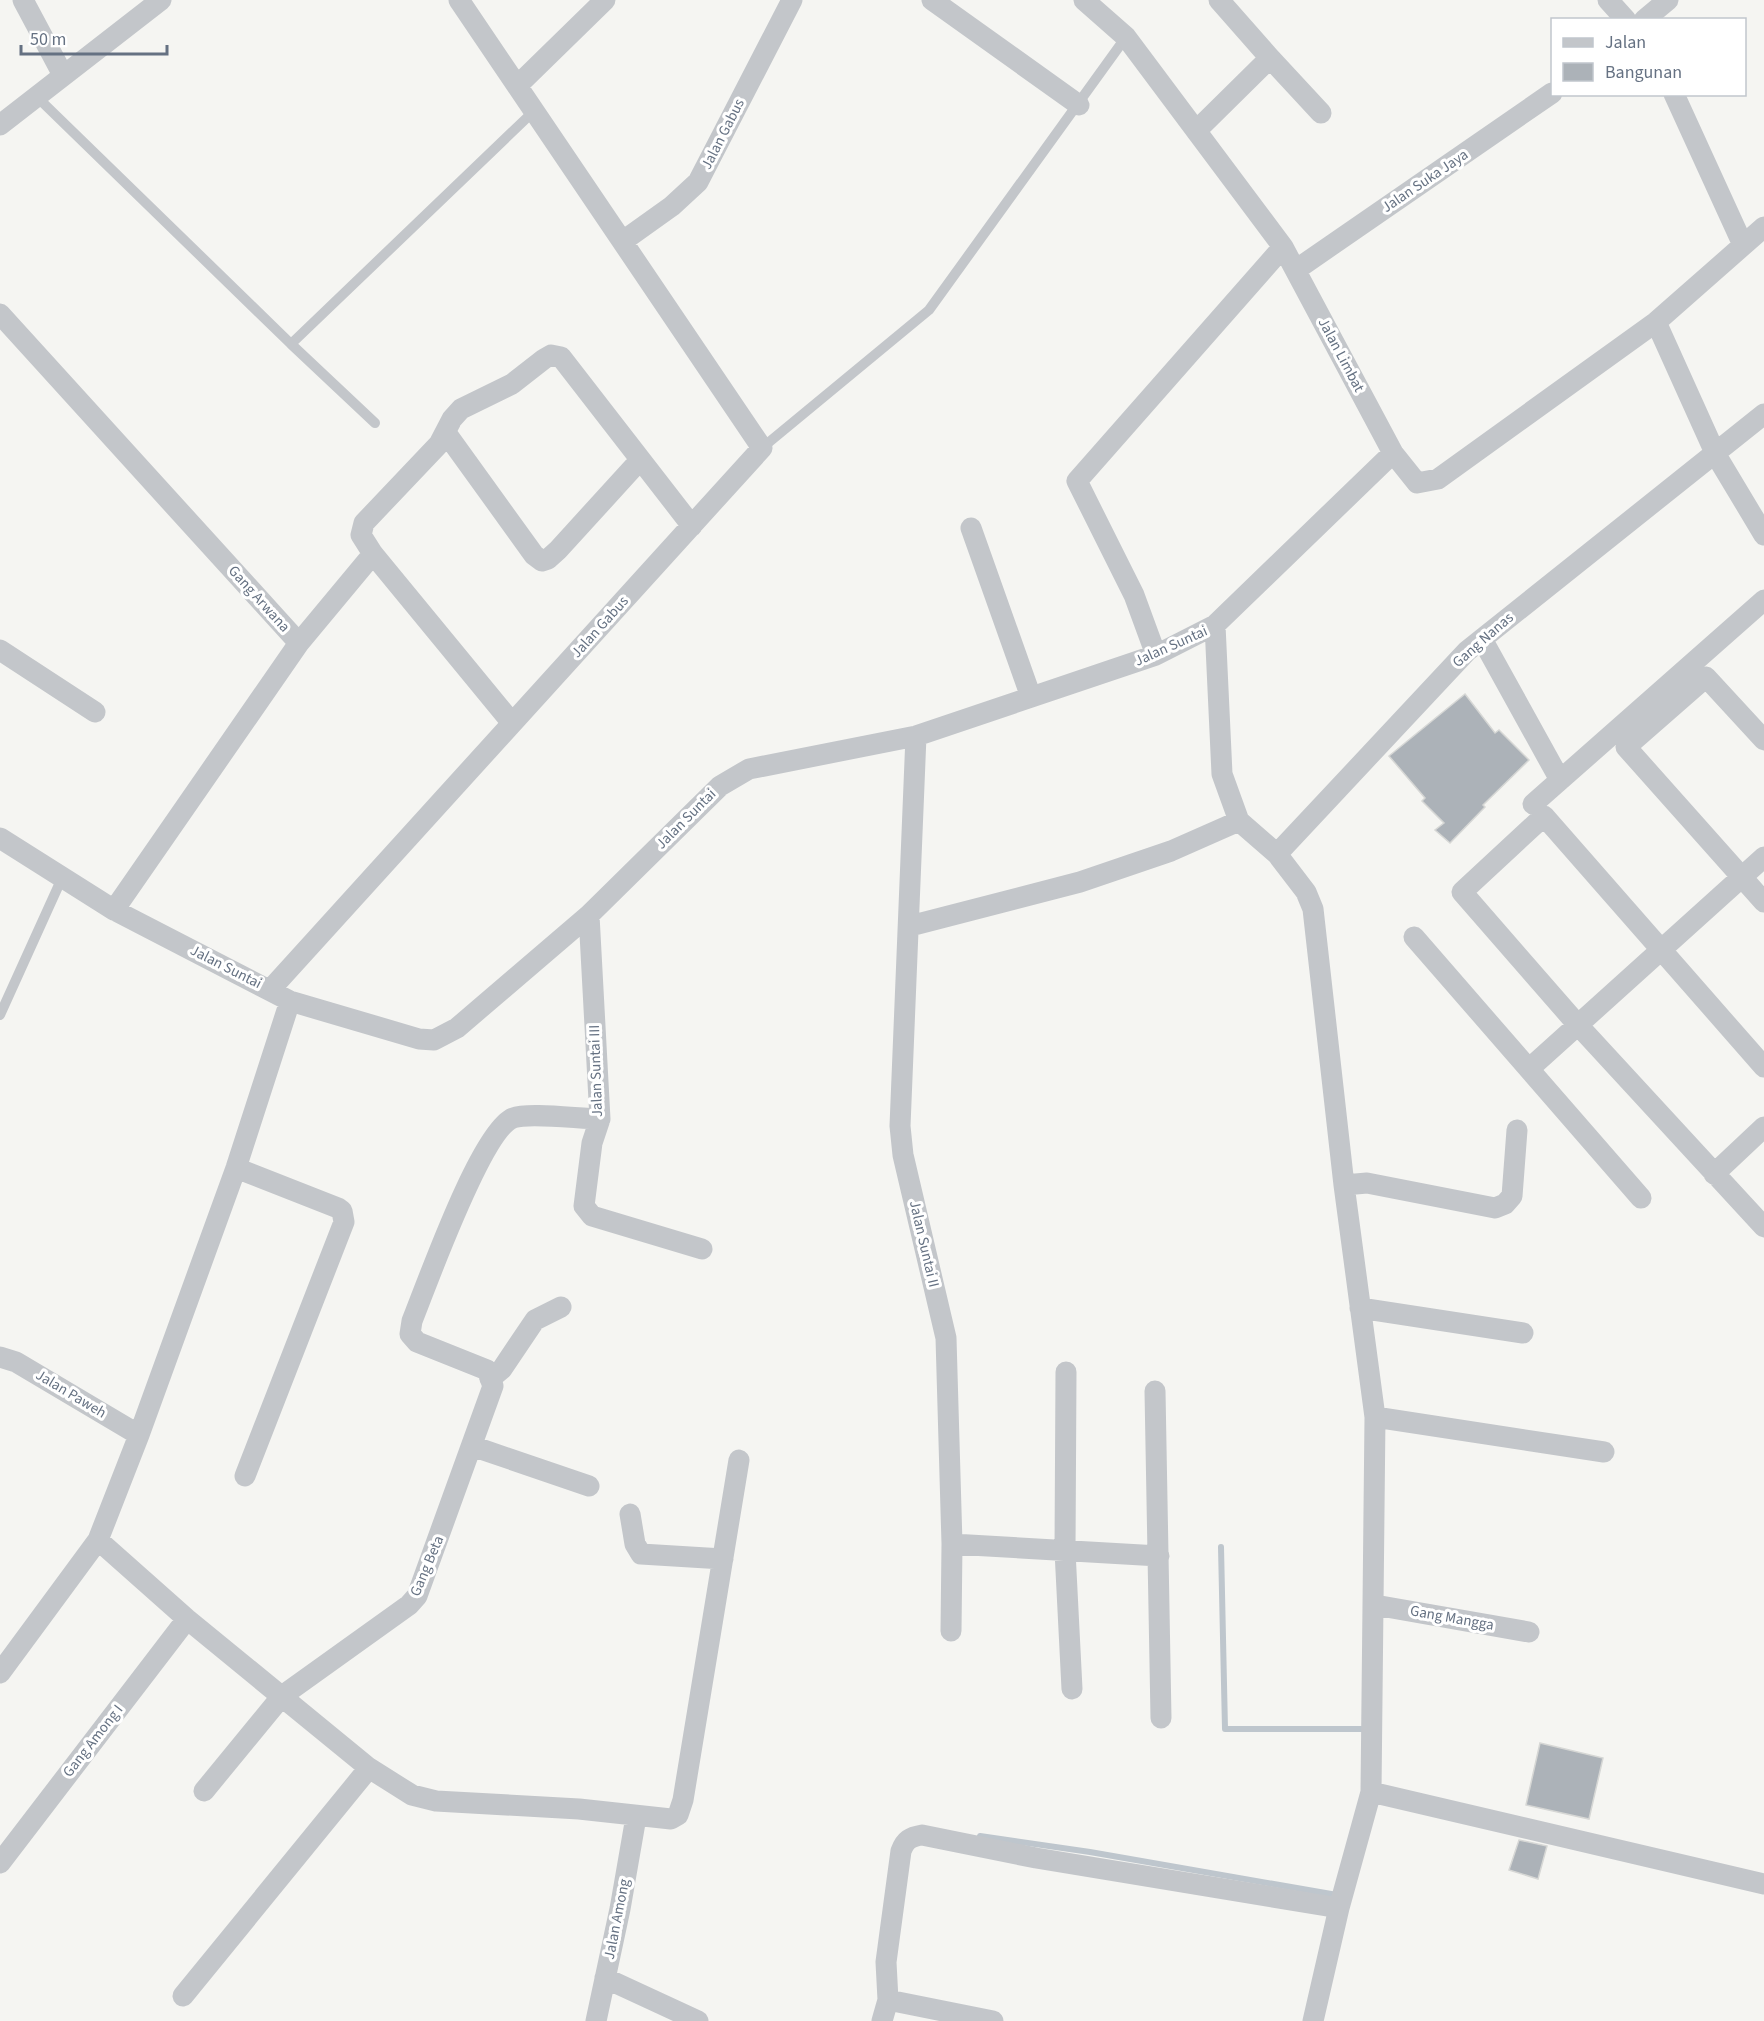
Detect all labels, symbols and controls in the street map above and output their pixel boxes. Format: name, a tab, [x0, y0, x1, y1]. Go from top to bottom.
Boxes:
scale bar	[21, 18, 166, 56]
legend	[1551, 18, 1746, 96]
text: 50 m	[30, 27, 66, 52]
text: Jalan	[1605, 30, 1646, 55]
text: Bangunan	[1605, 60, 1682, 85]
street label: Jalan Gabus	[696, 95, 750, 173]
street label: Jalan Suka Jaya	[1378, 144, 1472, 218]
street label: Jalan Limbat	[1313, 314, 1369, 396]
street label: Gang Arwana	[223, 561, 295, 637]
street label: Jalan Gabus	[566, 591, 634, 663]
street label: Gang Nanas	[1448, 608, 1518, 672]
street label: Jalan Suntai	[1131, 621, 1211, 671]
street label: Jalan Suntai	[651, 784, 721, 854]
street label: Jalan Suntai	[187, 940, 265, 994]
street label: Jalan Suntai III	[584, 1024, 608, 1118]
street label: Jalan Suntai II	[904, 1198, 944, 1290]
street label: Jalan Paweh	[32, 1365, 110, 1423]
street label: Gang Beta	[405, 1532, 449, 1600]
street label: Gang Mangga	[1408, 1600, 1496, 1636]
street label: Gang Among I	[58, 1700, 128, 1782]
street label: Jalan Among	[599, 1876, 635, 1961]

